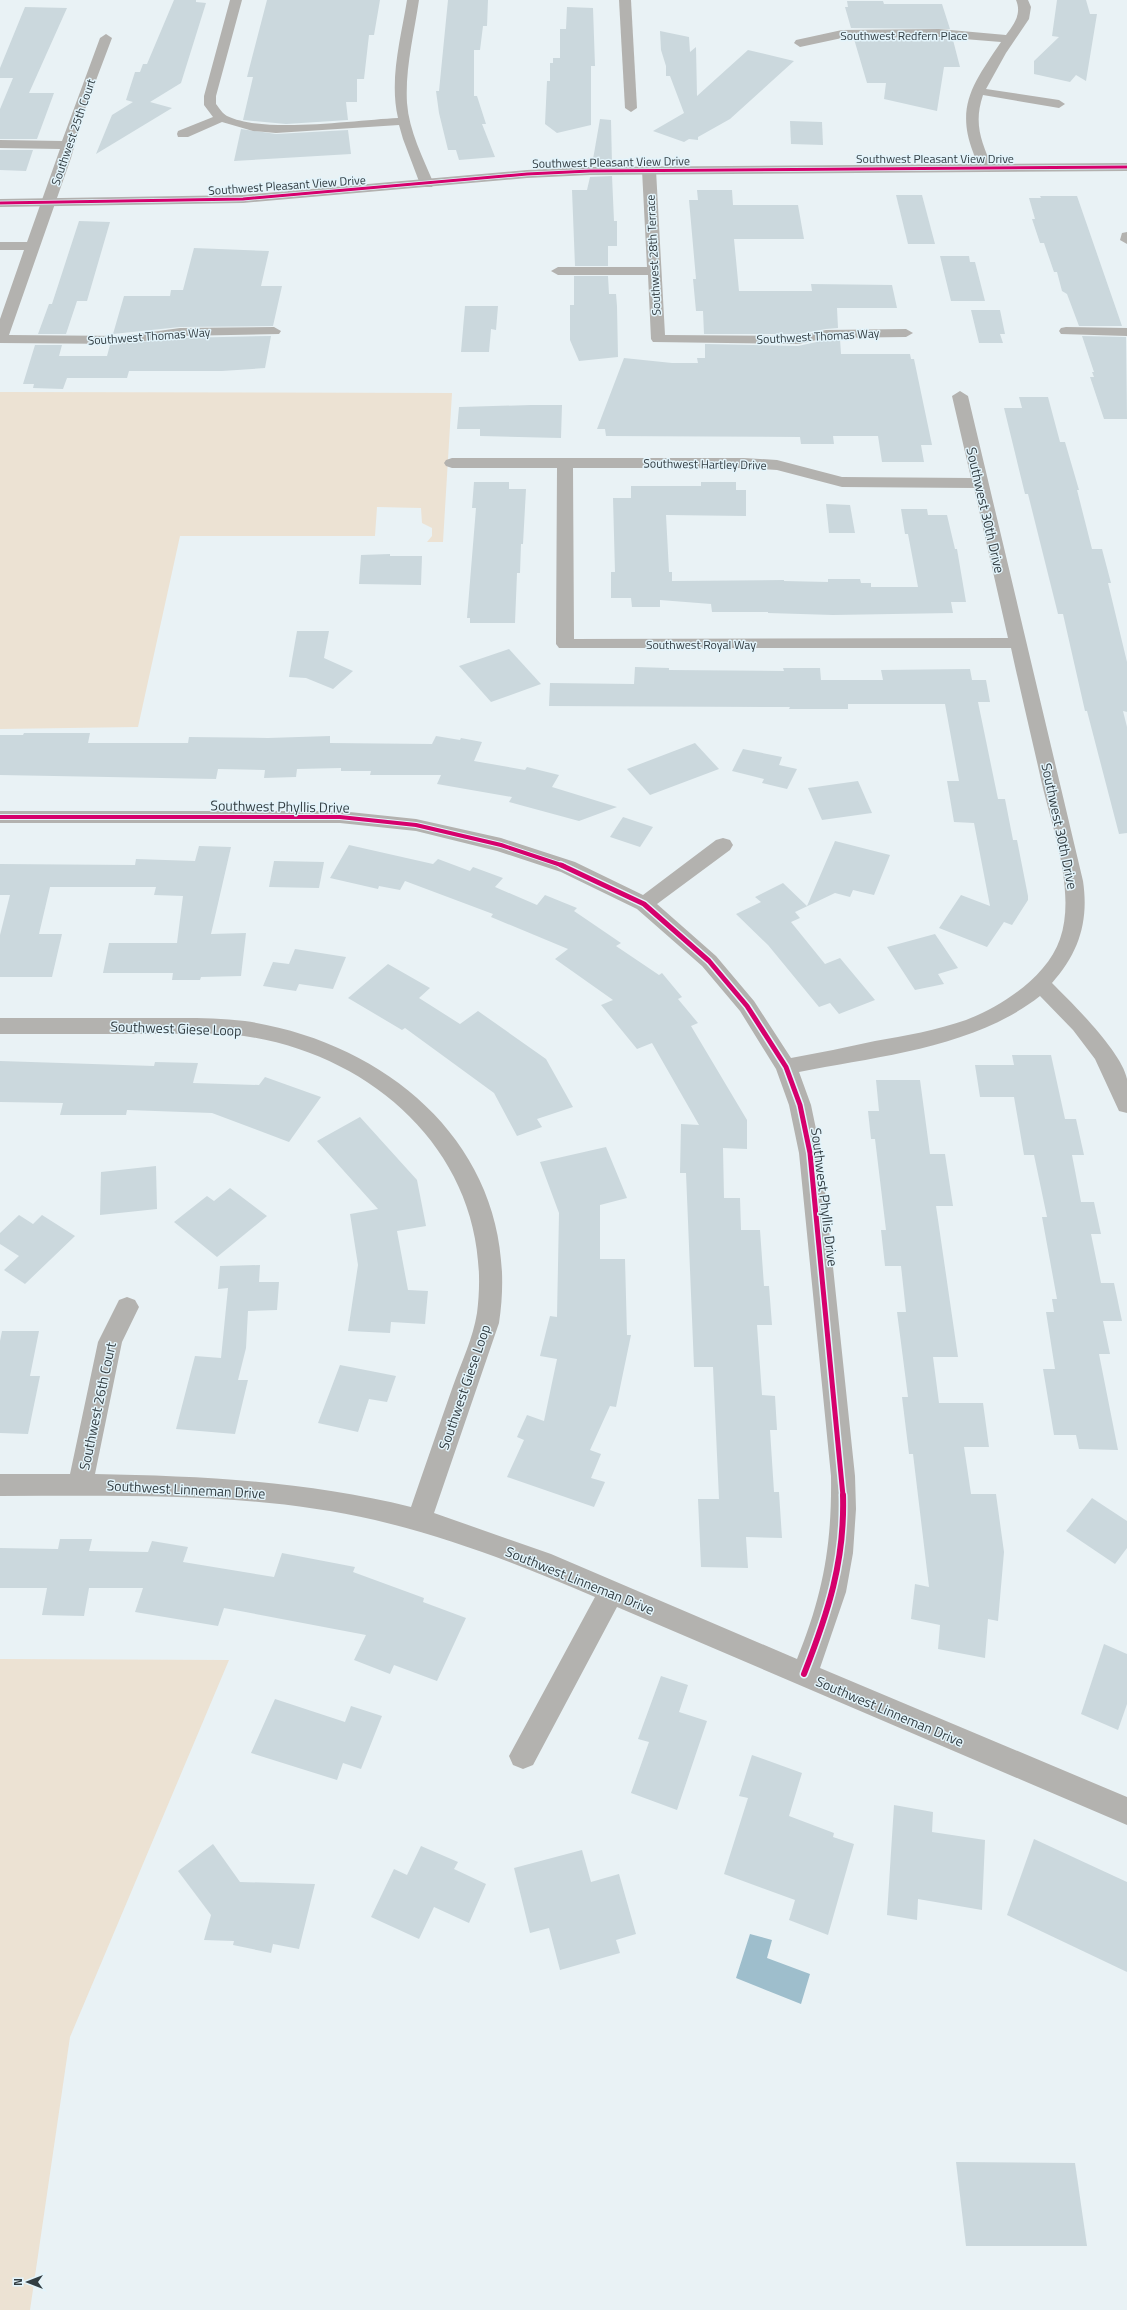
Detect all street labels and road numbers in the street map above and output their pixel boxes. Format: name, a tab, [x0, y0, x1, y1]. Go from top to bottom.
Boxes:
street label: Southwest Redfern Place	[840, 26, 968, 45]
street label: Southwest 25th Court	[46, 75, 100, 188]
street label: Southwest Pleasant View Drive	[856, 149, 1014, 168]
street label: Southwest Pleasant View Drive	[532, 151, 690, 173]
street label: Southwest Pleasant View Drive	[208, 170, 366, 200]
street label: Southwest 28th Terrace	[640, 194, 666, 316]
street label: Southwest Thomas Way	[87, 322, 211, 350]
street label: Southwest Thomas Way	[756, 323, 880, 349]
street label: Southwest 30th Drive	[961, 445, 1011, 575]
street label: Southwest Hartley Drive	[643, 453, 767, 475]
street label: Southwest Royal Way	[646, 635, 756, 654]
street label: Southwest 30th Drive	[1036, 761, 1084, 891]
street label: Southwest Phyllis Drive	[210, 794, 350, 818]
street label: Southwest Giese Loop	[110, 1015, 242, 1041]
street label: Southwest Phyllis Drive	[806, 1127, 844, 1267]
street label: Southwest Giese Loop	[433, 1322, 495, 1452]
street label: Southwest 26th Court	[73, 1340, 121, 1472]
street label: Southwest Linneman Drive	[106, 1474, 266, 1504]
street label: Southwest Linneman Drive	[502, 1541, 658, 1619]
street label: Southwest Linneman Drive	[813, 1670, 967, 1752]

